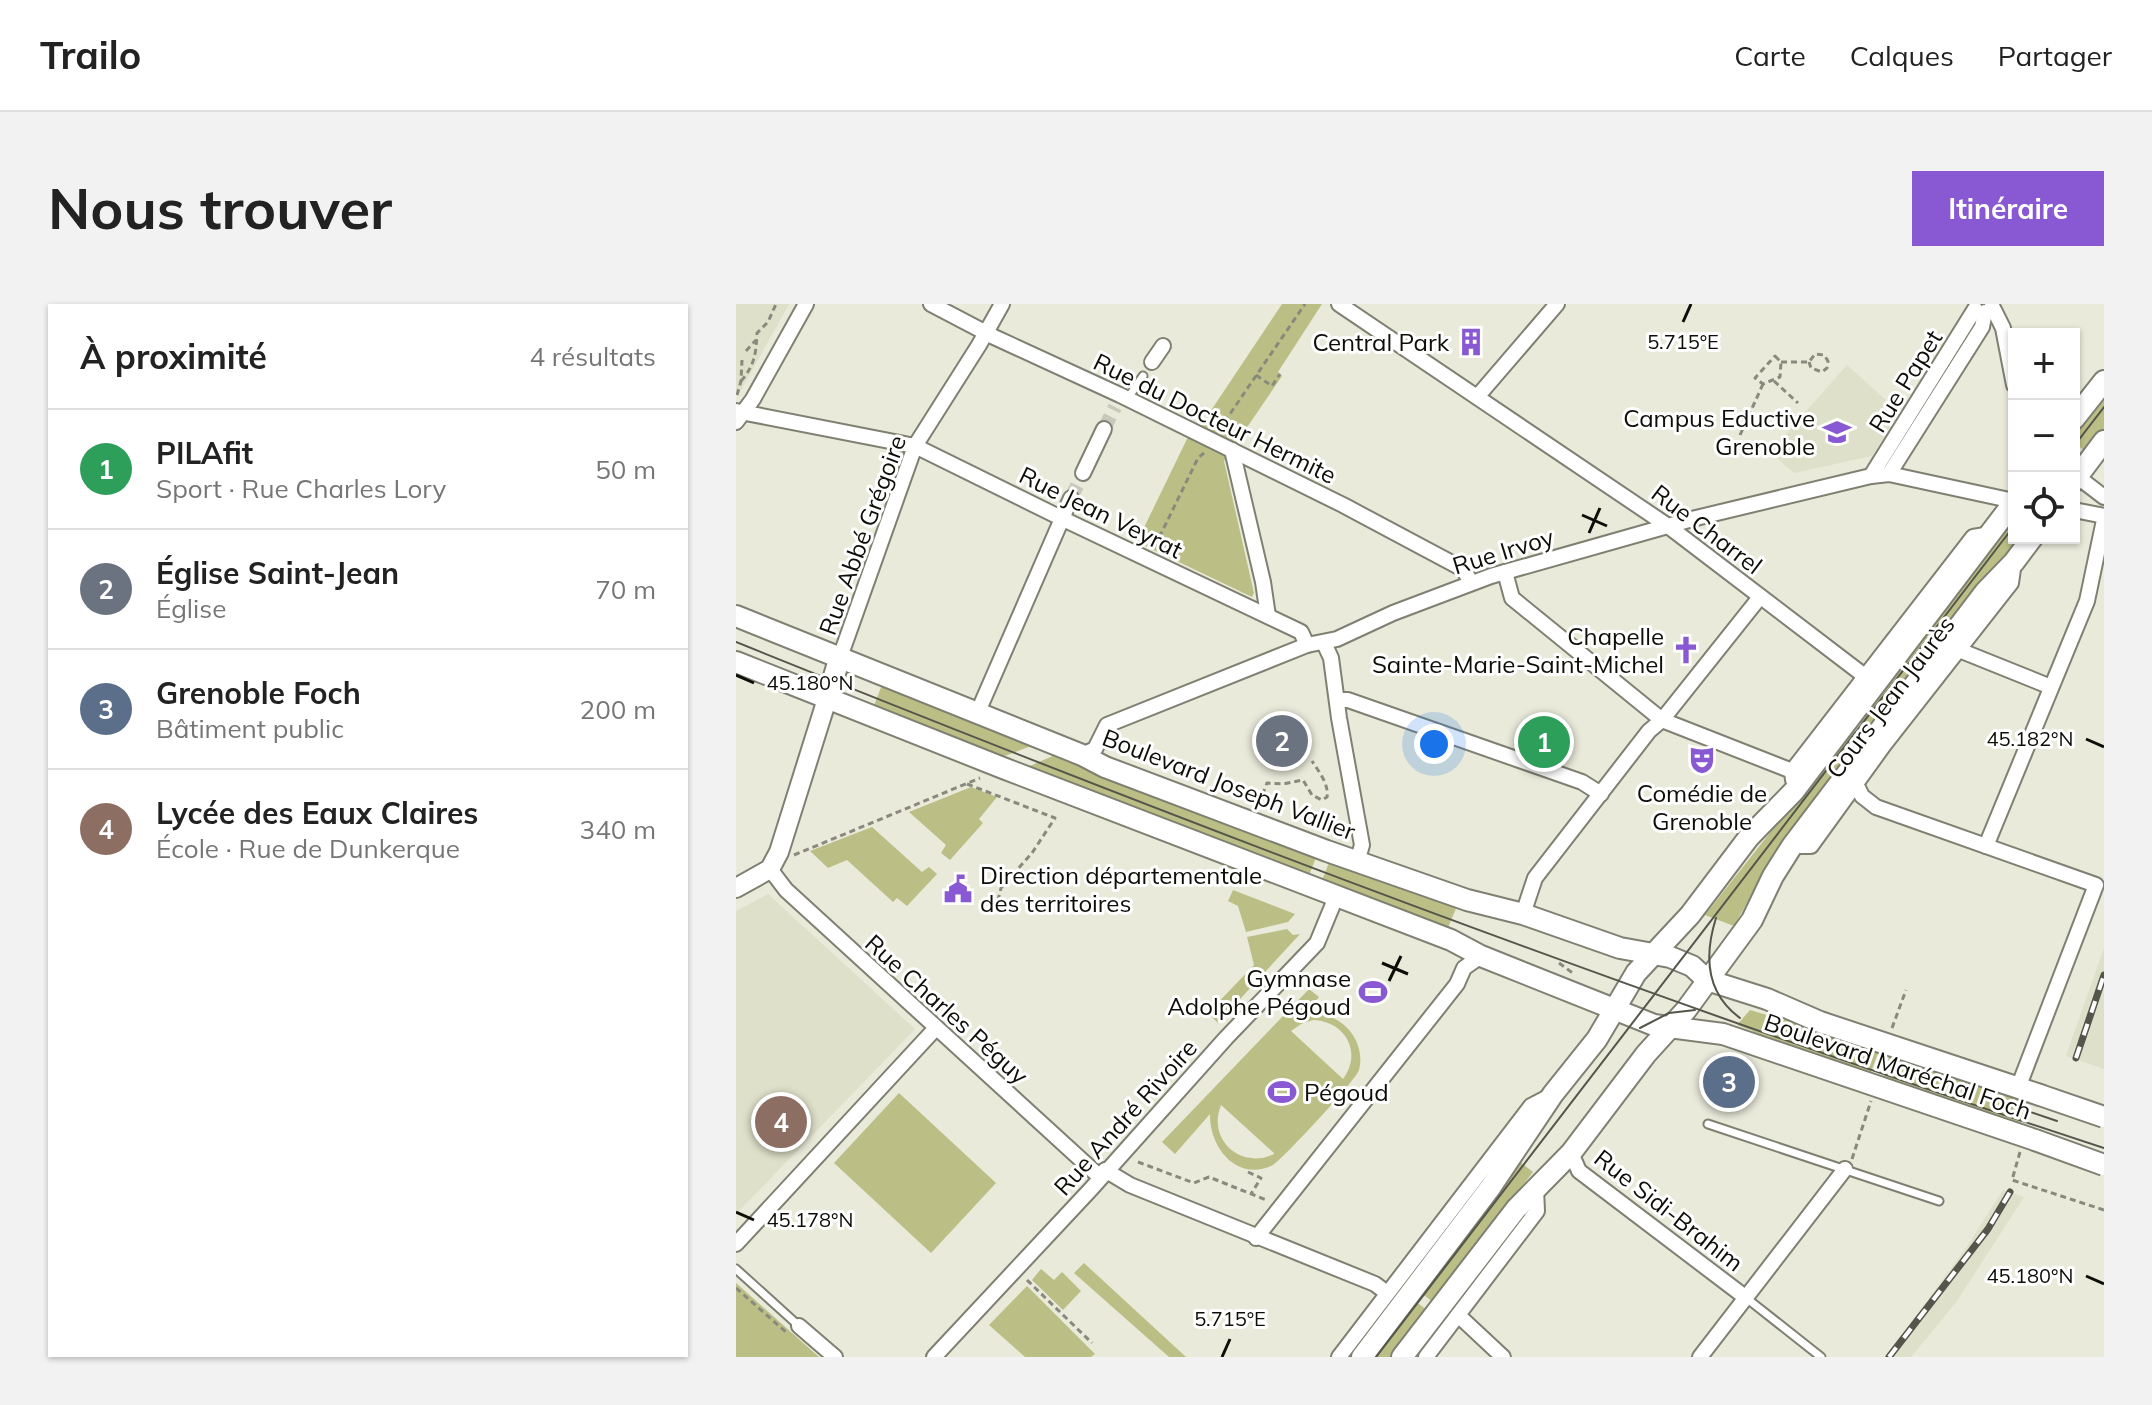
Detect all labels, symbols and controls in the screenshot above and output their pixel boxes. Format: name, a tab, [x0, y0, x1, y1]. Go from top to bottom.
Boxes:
text: Trailo	[40, 31, 141, 79]
text: Carte	[1734, 38, 1806, 73]
text: Calques	[1850, 38, 1954, 73]
text: Partager	[1998, 38, 2112, 73]
button: Itinéraire	[1912, 171, 2104, 246]
text: Nous trouver	[48, 173, 392, 243]
street label: Rue Papet	[1862, 324, 1948, 438]
place label: Central Park	[1312, 327, 1450, 357]
building icon: Central Park	[1456, 327, 1486, 357]
map controls	[2008, 328, 2080, 544]
button: +	[2008, 328, 2080, 400]
text: 5.715°E	[1647, 329, 1719, 354]
text: À proximité	[80, 335, 267, 378]
text: 4 résultats	[529, 340, 656, 373]
street label: Rue du Docteur Hermite	[1089, 346, 1341, 490]
button: −	[2008, 400, 2080, 472]
place label: Campus Eductive Grenoble	[1623, 403, 1815, 461]
school or university icon: Campus Eductive Grenoble	[1822, 417, 1852, 447]
street label: Rue Abbé Grégoire	[812, 431, 912, 639]
text: PILAfit	[156, 434, 253, 472]
text: 1	[98, 453, 114, 486]
text: 50 m	[595, 453, 656, 486]
street label: Rue Jean Veyrat	[1015, 460, 1187, 564]
text: Sport · Rue Charles Lory	[156, 472, 446, 505]
button: locate	[2008, 472, 2080, 544]
street label: Rue Charrel	[1646, 478, 1768, 580]
street label: Rue Irvoy	[1449, 521, 1557, 581]
text: Église Saint-Jean	[156, 554, 399, 592]
text: 2	[98, 573, 114, 606]
text: 70 m	[595, 573, 656, 606]
text: Église	[156, 592, 226, 625]
street label: Cours Jean Jaurès	[1819, 610, 1961, 784]
place label: Chapelle Sainte-Marie-Saint-Michel	[1372, 621, 1664, 679]
church icon: Chapelle Sainte-Marie-Saint-Michel	[1671, 635, 1701, 665]
text: 45.180°N	[767, 670, 853, 695]
text: Grenoble Foch	[156, 674, 361, 712]
text: 3	[98, 693, 114, 726]
text: 200 m	[580, 693, 656, 726]
pin: 2	[1256, 711, 1308, 771]
text: Bâtiment public	[156, 712, 344, 745]
pin: 1	[1518, 712, 1570, 772]
street label: Boulevard Joseph Vallier	[1098, 722, 1360, 846]
your location	[1414, 724, 1454, 764]
text: 45.182°N	[1987, 726, 2073, 751]
theatre icon: Comédie de Grenoble	[1687, 745, 1717, 775]
place label: Comédie de Grenoble	[1637, 778, 1767, 836]
text: Lycée des Eaux Claires	[156, 794, 478, 832]
text: 4	[98, 813, 114, 846]
text: 340 m	[580, 813, 656, 846]
text: École · Rue de Dunkerque	[156, 832, 460, 865]
place label: Direction départementale des territoires	[980, 860, 1262, 918]
public building icon: Direction départementale des territoires	[943, 874, 973, 904]
street label: Rue Charles Péguy	[859, 928, 1035, 1090]
place label: Gymnase Adolphe Pégoud	[1167, 963, 1351, 1021]
sports icon: Gymnase Adolphe Pégoud	[1358, 977, 1388, 1007]
street label: Boulevard Maréchal Foch	[1761, 1006, 2035, 1126]
street label: Rue André Rivoire	[1047, 1033, 1203, 1201]
pin: 3	[1703, 1052, 1755, 1112]
sports icon: Pégoud	[1267, 1077, 1297, 1107]
place label: Pégoud	[1304, 1077, 1389, 1107]
pin: 4	[755, 1092, 807, 1152]
street label: Rue Sidi-Brahim	[1588, 1142, 1750, 1278]
text: 45.178°N	[767, 1207, 853, 1232]
text: 45.180°N	[1987, 1263, 2073, 1288]
text: 5.715°E	[1194, 1306, 1266, 1331]

